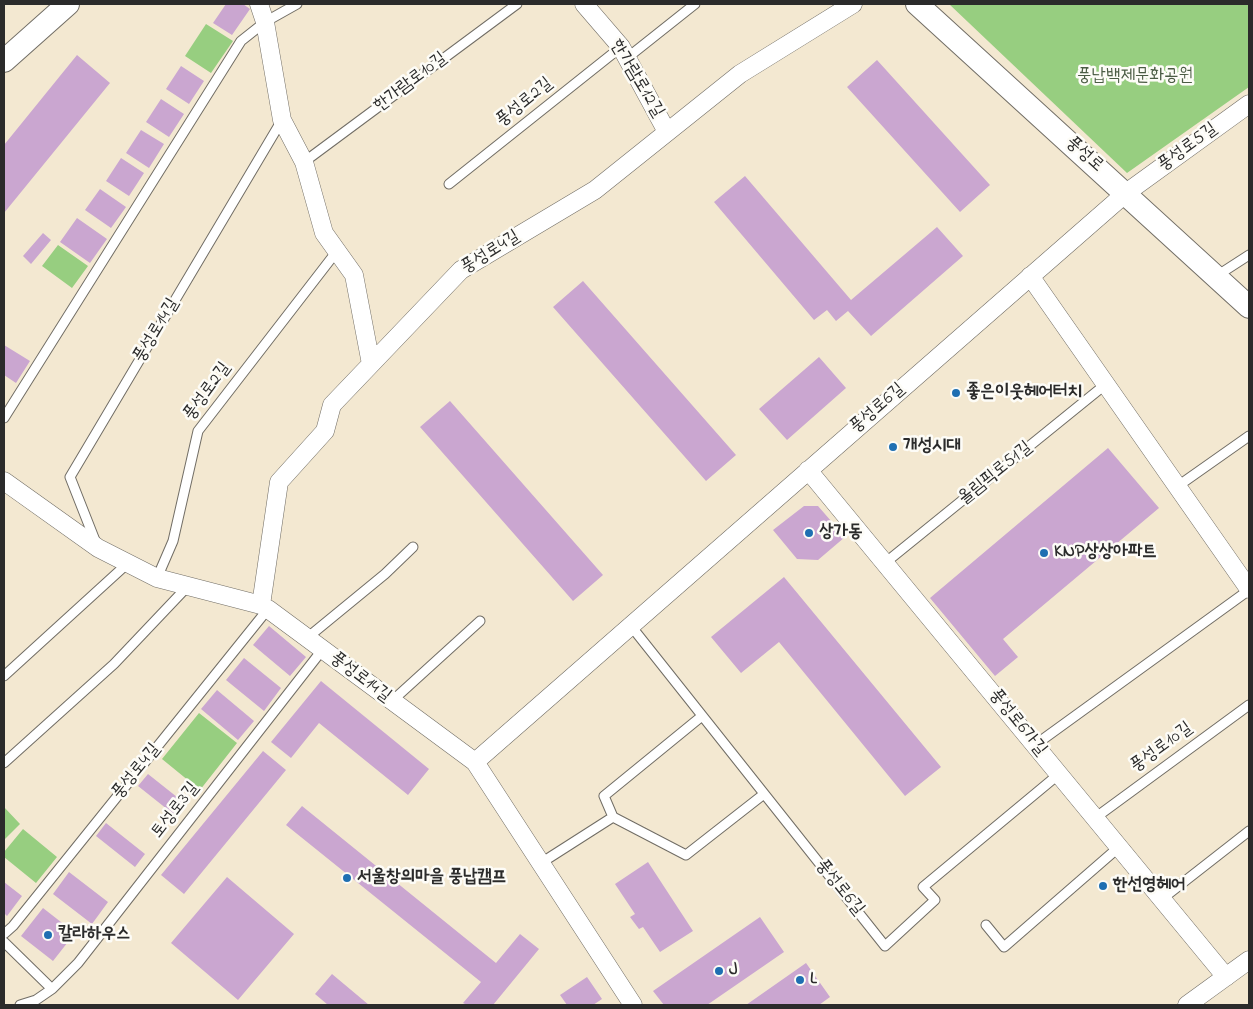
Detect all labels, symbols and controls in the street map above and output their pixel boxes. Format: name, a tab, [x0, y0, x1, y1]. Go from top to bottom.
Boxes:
street label: 한가람로12길	[604, 36, 668, 122]
street label: 한가람로10길	[370, 49, 452, 117]
park label: 풍납백제문화공원	[1077, 66, 1193, 88]
street label: 풍성로2길	[492, 74, 558, 132]
street label: 풍성로5길	[1154, 119, 1222, 177]
street label: 풍성로	[1061, 132, 1107, 178]
street label: 풍성로4길	[458, 227, 524, 279]
street label: 풍성로14길	[129, 295, 185, 367]
street label: 풍성로2길	[180, 359, 236, 425]
street label: 풍성로6길	[846, 379, 910, 439]
place label: 좋은이웃헤어터치	[966, 382, 1082, 404]
marker: 좋은이웃헤어터치	[950, 387, 962, 399]
place label: 개성시대	[903, 436, 961, 458]
street label: 올림픽로51길	[955, 438, 1037, 510]
marker: 개성시대	[887, 441, 899, 453]
place label: 상가동	[819, 522, 862, 544]
marker: 상가동	[803, 527, 815, 539]
place label: KNP상상아파트	[1054, 542, 1157, 564]
marker: KNP상상아파트	[1038, 547, 1050, 559]
street label: 풍성로14길	[325, 648, 395, 708]
street label: 풍성로6가길	[983, 685, 1051, 761]
street label: 풍성로10길	[1127, 718, 1197, 778]
street label: 풍성로4길	[108, 740, 166, 804]
street label: 토성로3길	[147, 779, 205, 843]
street label: 풍성로6길	[810, 856, 868, 920]
place label: 서울창의마을 풍납캠프	[357, 867, 506, 889]
marker: 서울창의마을 풍납캠프	[341, 872, 353, 884]
place label: 한선영헤어	[1113, 875, 1185, 897]
marker: 한선영헤어	[1097, 880, 1109, 892]
place label: 칼라하우스	[58, 924, 130, 946]
marker: 칼라하우스	[42, 929, 54, 941]
place label: J	[729, 960, 738, 982]
marker: J	[713, 965, 725, 977]
place label: L	[810, 969, 817, 991]
marker: L	[794, 974, 806, 986]

